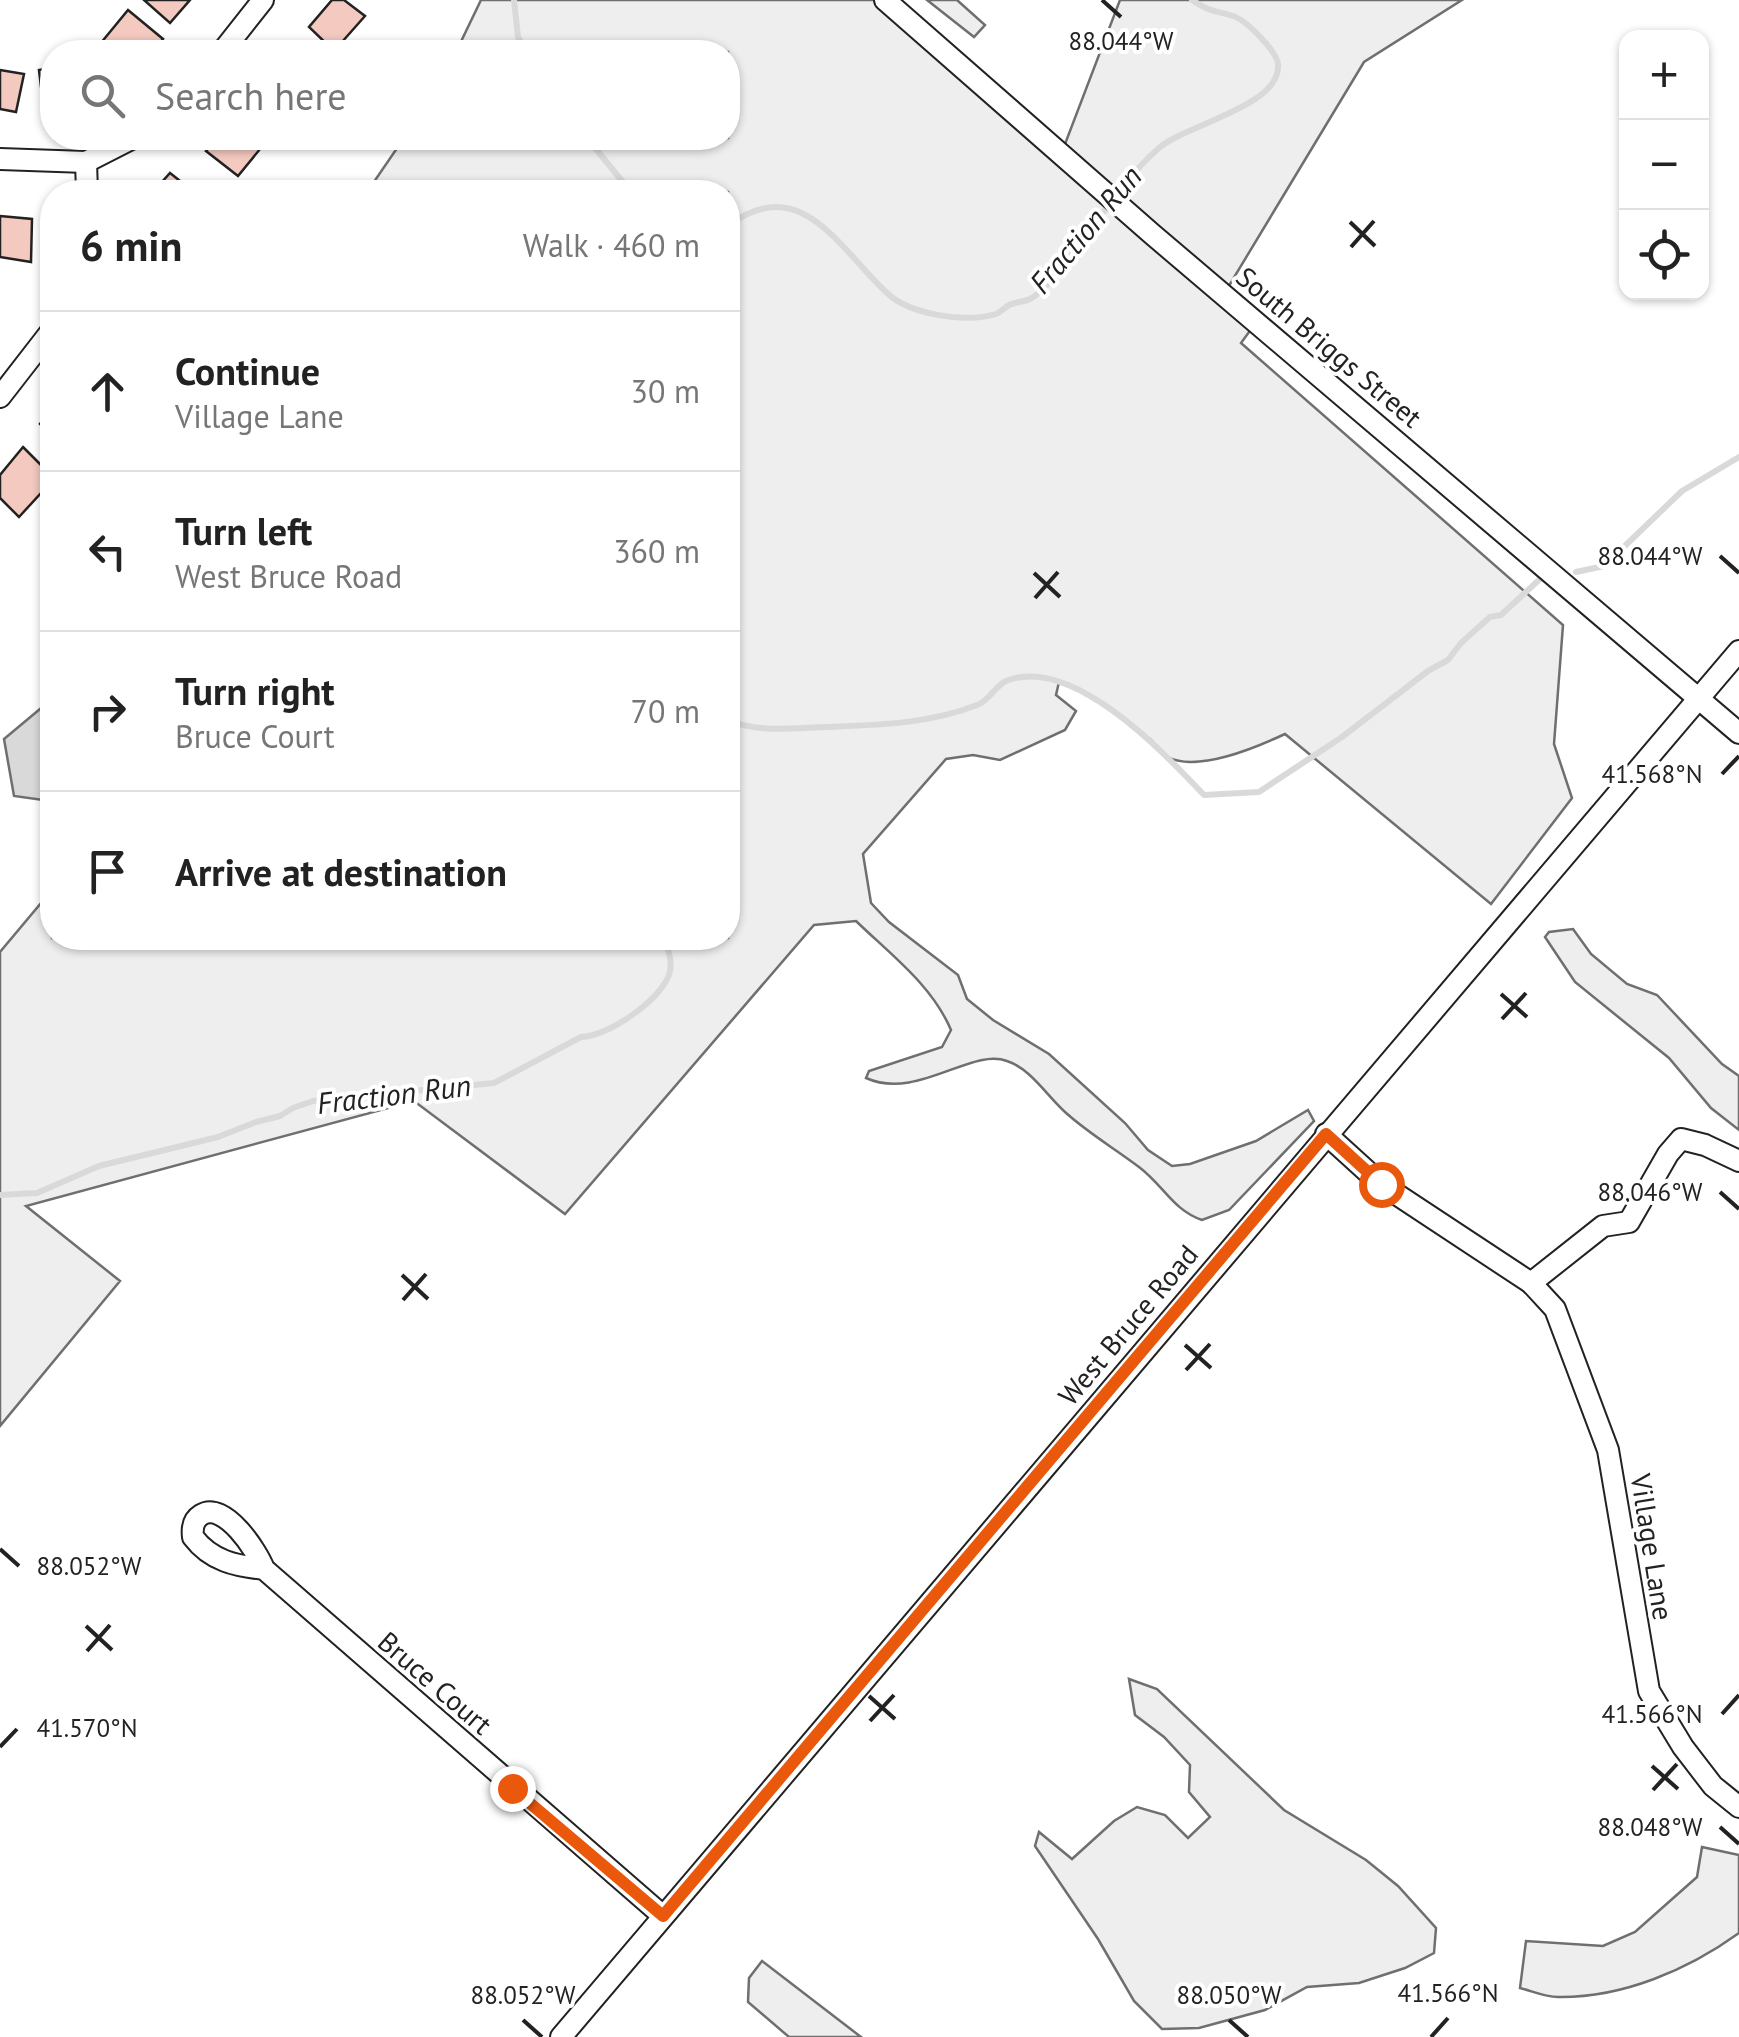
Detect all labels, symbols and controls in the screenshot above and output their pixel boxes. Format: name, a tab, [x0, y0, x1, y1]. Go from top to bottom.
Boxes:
text: 88.044°W	[1069, 25, 1174, 57]
map controls	[1619, 30, 1709, 300]
button: +	[1619, 30, 1709, 120]
search box	[40, 40, 740, 150]
icon: search	[75, 68, 130, 123]
text: Search here	[155, 71, 347, 120]
button: −	[1619, 120, 1709, 210]
water label: Fraction Run	[1020, 157, 1150, 301]
button: locate	[1619, 210, 1709, 300]
text: 6 min	[80, 218, 182, 273]
text: Walk · 460 m	[523, 224, 700, 266]
street label: South Briggs Street	[1229, 258, 1430, 436]
text: Continue	[175, 346, 320, 395]
icon: ahead	[80, 364, 135, 419]
text: 30 m	[631, 370, 700, 412]
text: Village Lane	[175, 395, 344, 437]
text: Turn left	[175, 506, 312, 555]
icon: left	[80, 524, 135, 579]
text: 360 m	[613, 530, 700, 572]
text: 88.044°W	[1598, 540, 1703, 572]
text: West Bruce Road	[175, 555, 402, 597]
text: Turn right	[175, 666, 335, 715]
icon: right	[80, 684, 135, 739]
text: 70 m	[631, 690, 700, 732]
text: Bruce Court	[175, 715, 335, 757]
text: 41.568°N	[1602, 758, 1702, 790]
icon: arrive	[80, 844, 135, 899]
text: Arrive at destination	[175, 847, 507, 896]
water label: Fraction Run	[315, 1065, 473, 1122]
route start	[1359, 1162, 1405, 1208]
text: 88.046°W	[1598, 1176, 1703, 1208]
street label: West Bruce Road	[1050, 1237, 1206, 1413]
street label: Village Lane	[1623, 1470, 1682, 1623]
text: 88.052°W	[37, 1550, 142, 1582]
street label: Bruce Court	[371, 1623, 501, 1743]
text: 41.566°N	[1602, 1698, 1702, 1730]
text: 41.570°N	[37, 1712, 137, 1744]
route end	[490, 1766, 536, 1812]
text: 88.048°W	[1598, 1811, 1703, 1843]
text: 41.566°N	[1398, 1977, 1498, 2009]
text: 88.052°W	[471, 1979, 576, 2011]
text: 88.050°W	[1177, 1979, 1282, 2011]

